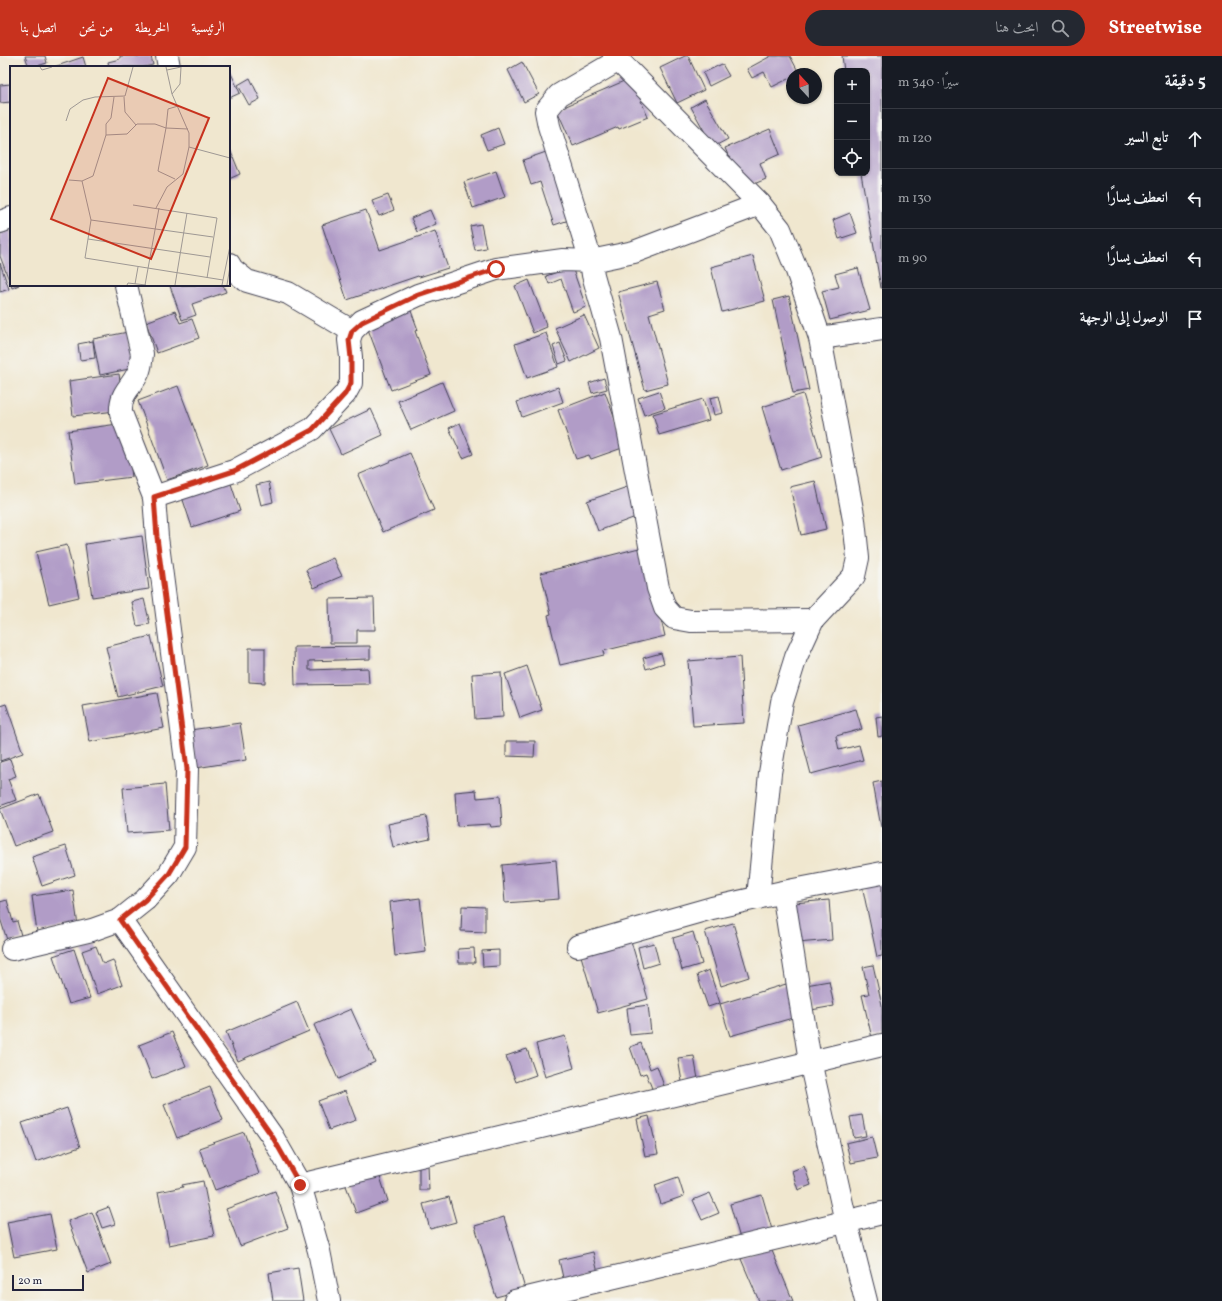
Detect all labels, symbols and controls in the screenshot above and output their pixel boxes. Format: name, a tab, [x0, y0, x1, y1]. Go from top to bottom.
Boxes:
search box	[805, 10, 1085, 46]
text: Streetwise	[1109, 15, 1202, 41]
icon: search	[1049, 17, 1071, 39]
text: ابحث هنا	[996, 18, 1039, 39]
text: اتصل بنا	[20, 19, 57, 38]
text: من نحن	[79, 19, 113, 38]
text: الخريطة	[135, 19, 169, 38]
text: الرئيسية	[191, 19, 225, 38]
inset map	[10, 66, 230, 286]
north arrow	[786, 68, 822, 104]
map controls	[834, 68, 870, 176]
button: +	[834, 68, 870, 104]
text: 5 دقيقة	[1165, 70, 1206, 93]
text: سيرًا · 340 m	[898, 74, 959, 92]
button: −	[834, 104, 870, 140]
text: تابع السير	[1126, 128, 1168, 149]
icon: ahead	[1184, 128, 1206, 150]
text: 120 m	[898, 130, 932, 148]
button: locate	[834, 140, 870, 176]
text: انعطف يسارًا	[1107, 188, 1168, 209]
icon: left	[1184, 188, 1206, 210]
text: 130 m	[898, 190, 931, 208]
text: انعطف يسارًا	[1107, 248, 1168, 269]
icon: left	[1184, 248, 1206, 270]
text: 90 m	[898, 250, 927, 268]
route start	[487, 260, 505, 278]
text: الوصول إلى الوجهة	[1080, 308, 1168, 329]
icon: arrive	[1184, 308, 1206, 330]
route end	[291, 1176, 309, 1194]
scale bar	[12, 1273, 84, 1292]
text: 20 m	[18, 1274, 42, 1289]

